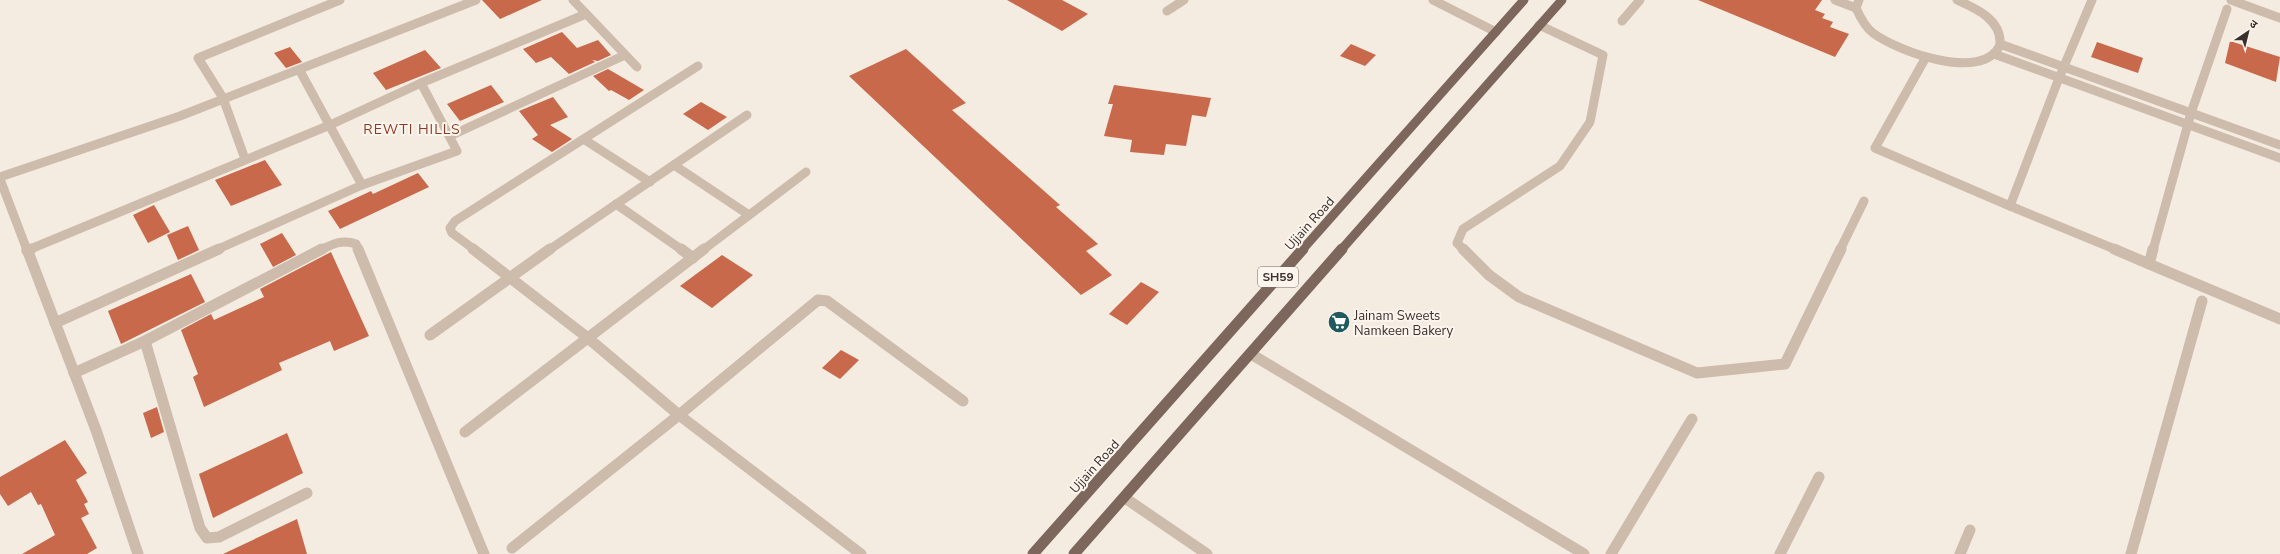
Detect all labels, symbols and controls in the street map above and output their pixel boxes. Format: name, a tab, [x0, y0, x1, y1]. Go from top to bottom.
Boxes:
north arrow	[2228, 12, 2268, 52]
text: उ	[2247, 16, 2261, 33]
district label: REWTI HILLS	[363, 120, 461, 139]
street label: Ujjain Road	[1281, 193, 1339, 254]
road number: SH59	[1258, 267, 1298, 287]
place label: Jainam Sweets Namkeen Bakery	[1353, 307, 1454, 340]
supermarket icon: Jainam Sweets Namkeen Bakery	[1326, 309, 1352, 335]
street label: Ujjain Road	[1066, 436, 1124, 497]

